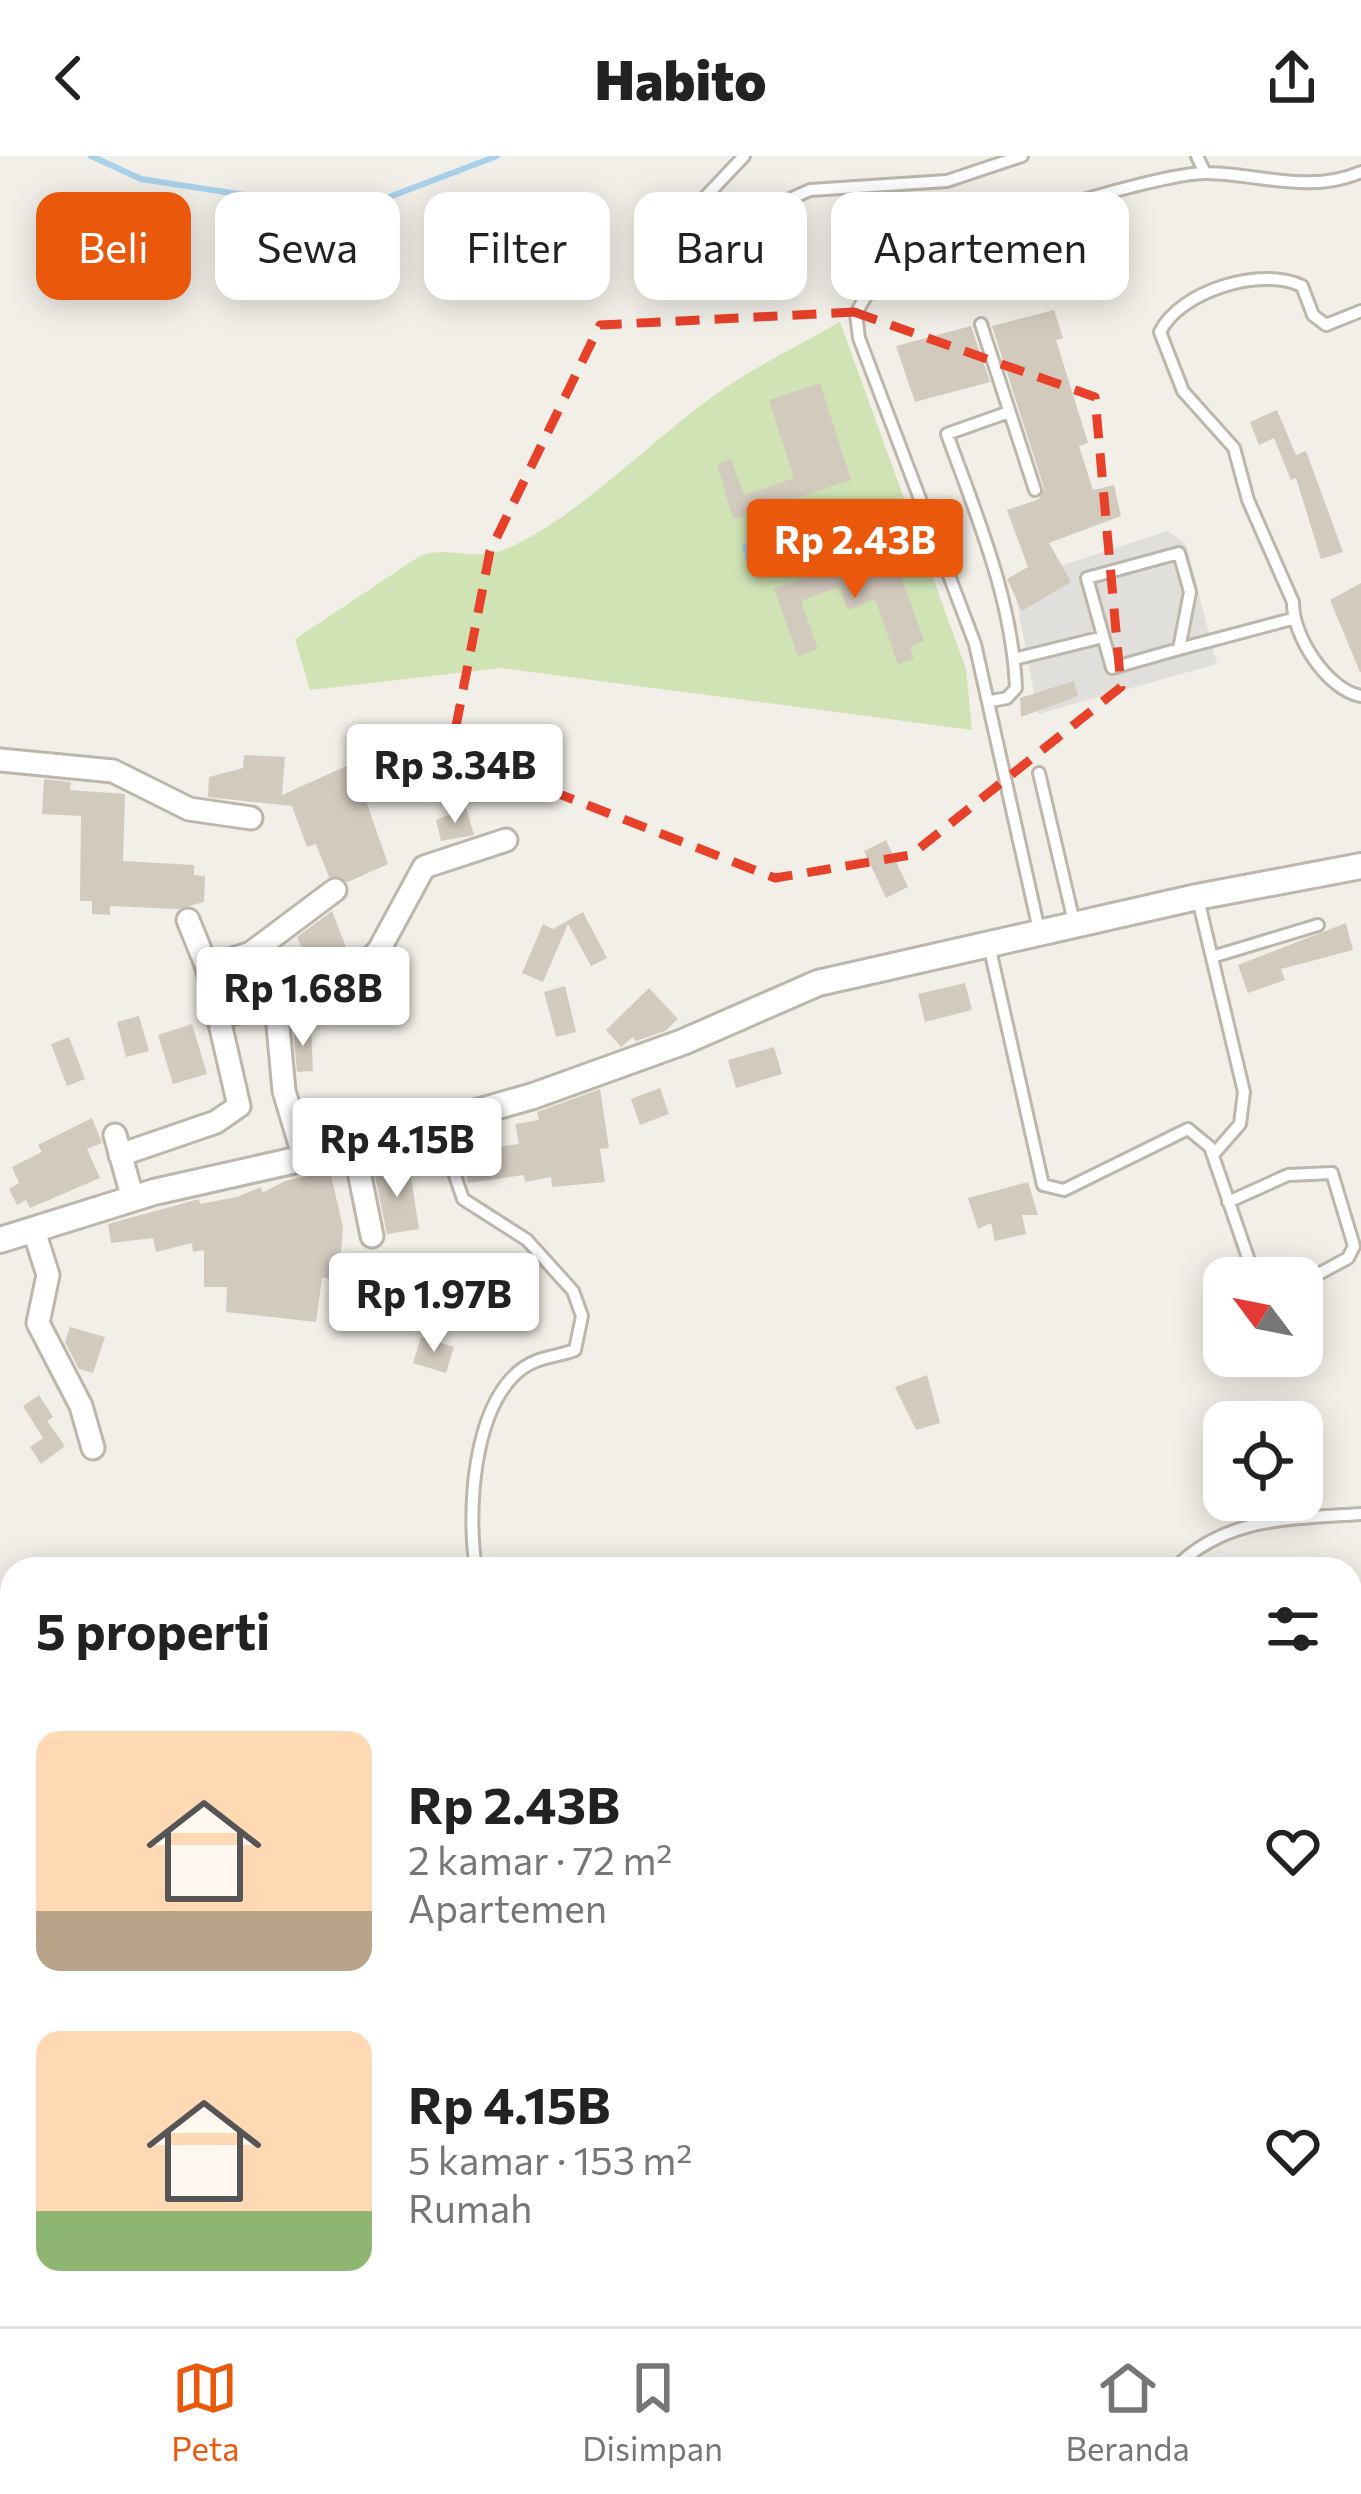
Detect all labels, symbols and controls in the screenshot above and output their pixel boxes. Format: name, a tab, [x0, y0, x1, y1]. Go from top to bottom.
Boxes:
icon: back	[36, 45, 102, 111]
text: Habito	[595, 45, 767, 111]
icon: share	[1259, 45, 1325, 111]
chip: Beli	[36, 192, 191, 300]
chip: Sewa	[215, 192, 400, 300]
chip: Filter	[424, 192, 610, 300]
chip: Baru	[634, 192, 807, 300]
chip: Apartemen	[831, 192, 1129, 300]
pin: Rp 2.43B	[731, 499, 979, 601]
text: Rp 2.43B	[774, 514, 936, 562]
pin: Rp 3.34B	[331, 724, 579, 826]
text: Rp 3.34B	[374, 739, 536, 787]
pin: Rp 1.68B	[179, 947, 427, 1049]
text: Rp 1.68B	[224, 962, 382, 1010]
pin: Rp 4.15B	[273, 1098, 521, 1200]
text: Rp 4.15B	[320, 1113, 474, 1161]
pin: Rp 1.97B	[310, 1253, 558, 1355]
north arrow	[1203, 1257, 1323, 1377]
map controls	[1203, 1257, 1323, 1521]
text: Rp 1.97B	[356, 1268, 512, 1316]
button: locate	[1203, 1401, 1323, 1521]
icon: filters	[1260, 1596, 1326, 1662]
text: 5 properti	[36, 1598, 270, 1661]
text: Rp 2.43B	[408, 1772, 620, 1835]
icon: home	[132, 1779, 276, 1923]
icon: heart	[1260, 1818, 1326, 1884]
text: 2 kamar · 72 m²	[408, 1835, 672, 1883]
text: Apartemen	[408, 1883, 607, 1931]
text: Rp 4.15B	[408, 2072, 611, 2135]
icon: home	[132, 2079, 276, 2223]
icon: heart	[1260, 2118, 1326, 2184]
text: 5 kamar · 153 m²	[408, 2135, 692, 2183]
text: Rumah	[408, 2183, 532, 2231]
tab: Peta	[171, 2355, 239, 2468]
tab: Disimpan	[582, 2355, 723, 2468]
tab: Beranda	[1066, 2355, 1190, 2468]

